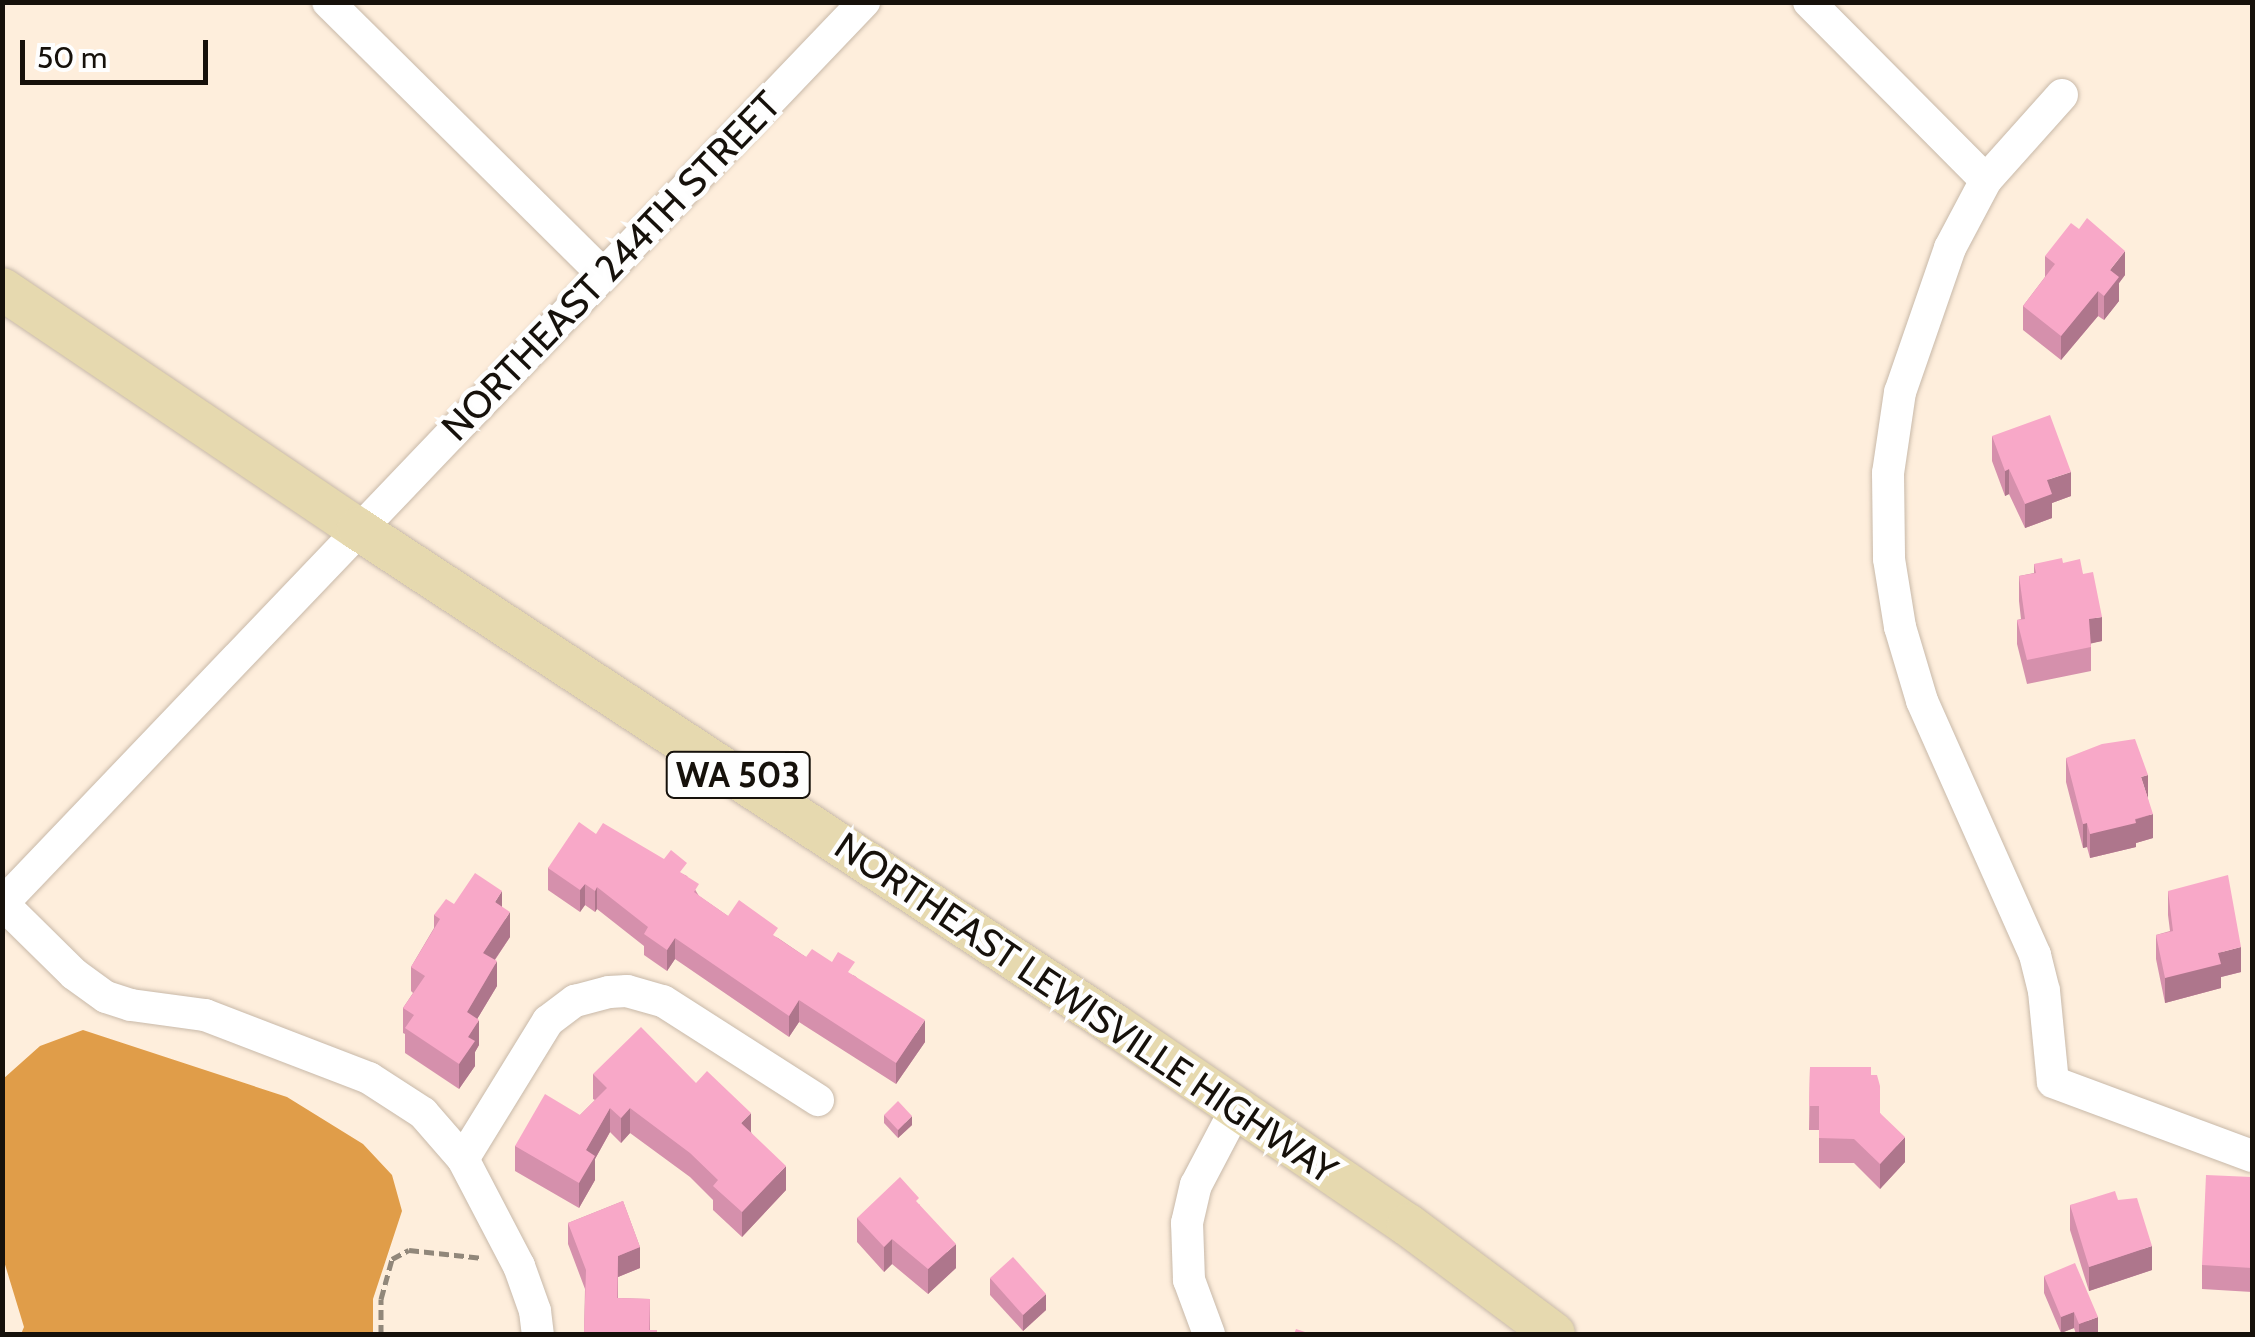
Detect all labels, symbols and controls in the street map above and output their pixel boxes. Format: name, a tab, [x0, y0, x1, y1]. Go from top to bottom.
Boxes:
scale bar	[25, 20, 212, 82]
text: 50 m	[37, 39, 107, 76]
street label: NORTHEAST 244TH STREET	[432, 82, 790, 450]
road number: WA 503	[666, 745, 810, 805]
street label: NORTHEAST LEWISVILLE HIGHWAY	[826, 823, 1346, 1193]

